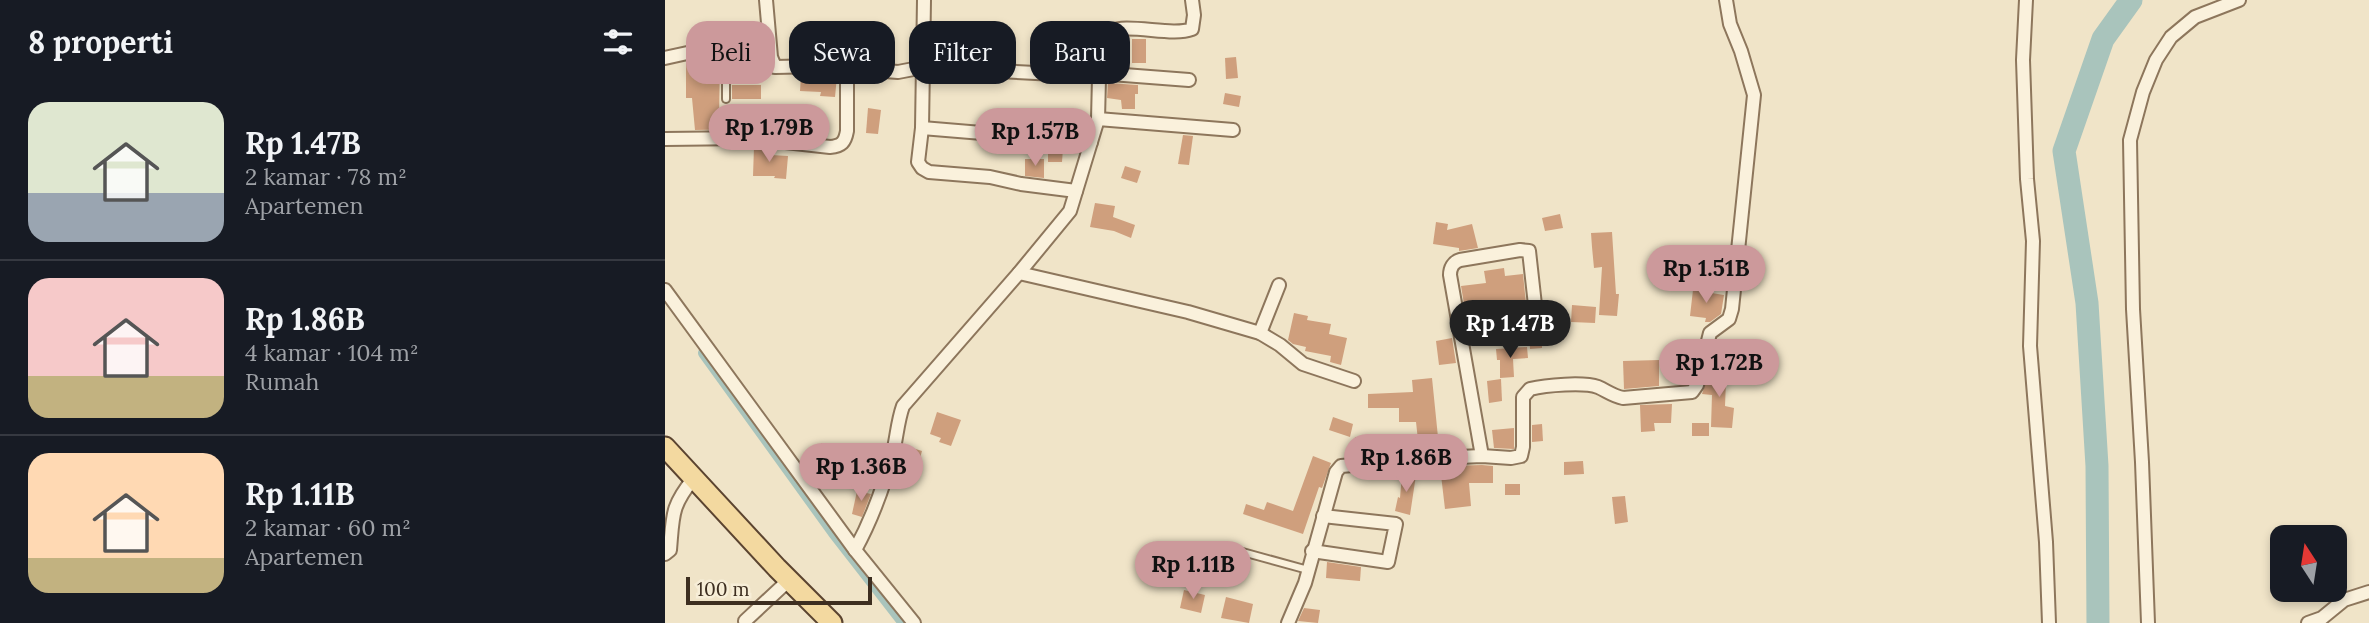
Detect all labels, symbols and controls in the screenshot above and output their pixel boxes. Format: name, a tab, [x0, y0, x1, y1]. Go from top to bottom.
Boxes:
chip: Beli	[686, 21, 775, 84]
chip: Sewa	[789, 21, 895, 84]
chip: Filter	[909, 21, 1016, 84]
chip: Baru	[1030, 21, 1130, 84]
text: 8 properti	[28, 23, 173, 61]
icon: filters	[599, 23, 637, 61]
pin: Rp 1.79B	[697, 104, 841, 164]
pin: Rp 1.57B	[963, 108, 1107, 168]
text: Rp 1.79B	[725, 112, 813, 141]
text: Rp 1.57B	[991, 116, 1079, 145]
text: Rp 1.47B	[245, 124, 361, 162]
icon: home	[84, 130, 168, 214]
text: 2 kamar · 78 m²	[245, 162, 407, 191]
text: Apartemen	[245, 191, 363, 220]
pin: Rp 1.51B	[1634, 246, 1778, 305]
text: Rp 1.51B	[1662, 253, 1750, 282]
text: Rp 1.86B	[245, 300, 365, 338]
pin: Rp 1.47B	[1438, 300, 1582, 360]
icon: home	[84, 306, 168, 390]
text: Rp 1.47B	[1466, 308, 1554, 337]
text: 4 kamar · 104 m²	[245, 338, 419, 367]
pin: Rp 1.72B	[1647, 340, 1791, 399]
text: Rp 1.72B	[1675, 347, 1763, 376]
text: Rumah	[245, 367, 319, 396]
pin: Rp 1.86B	[1334, 434, 1478, 494]
text: Rp 1.86B	[1360, 442, 1452, 471]
pin: Rp 1.36B	[789, 444, 933, 503]
text: Rp 1.36B	[815, 451, 907, 480]
text: Rp 1.11B	[245, 475, 355, 513]
icon: home	[84, 481, 168, 565]
text: 2 kamar · 60 m²	[245, 513, 411, 542]
north arrow	[2270, 525, 2347, 602]
map controls	[2270, 525, 2347, 602]
text: Apartemen	[245, 542, 363, 571]
pin: Rp 1.11B	[1121, 542, 1265, 601]
text: Rp 1.11B	[1151, 549, 1235, 578]
scale bar	[686, 574, 871, 606]
text: 100 m	[697, 577, 750, 601]

